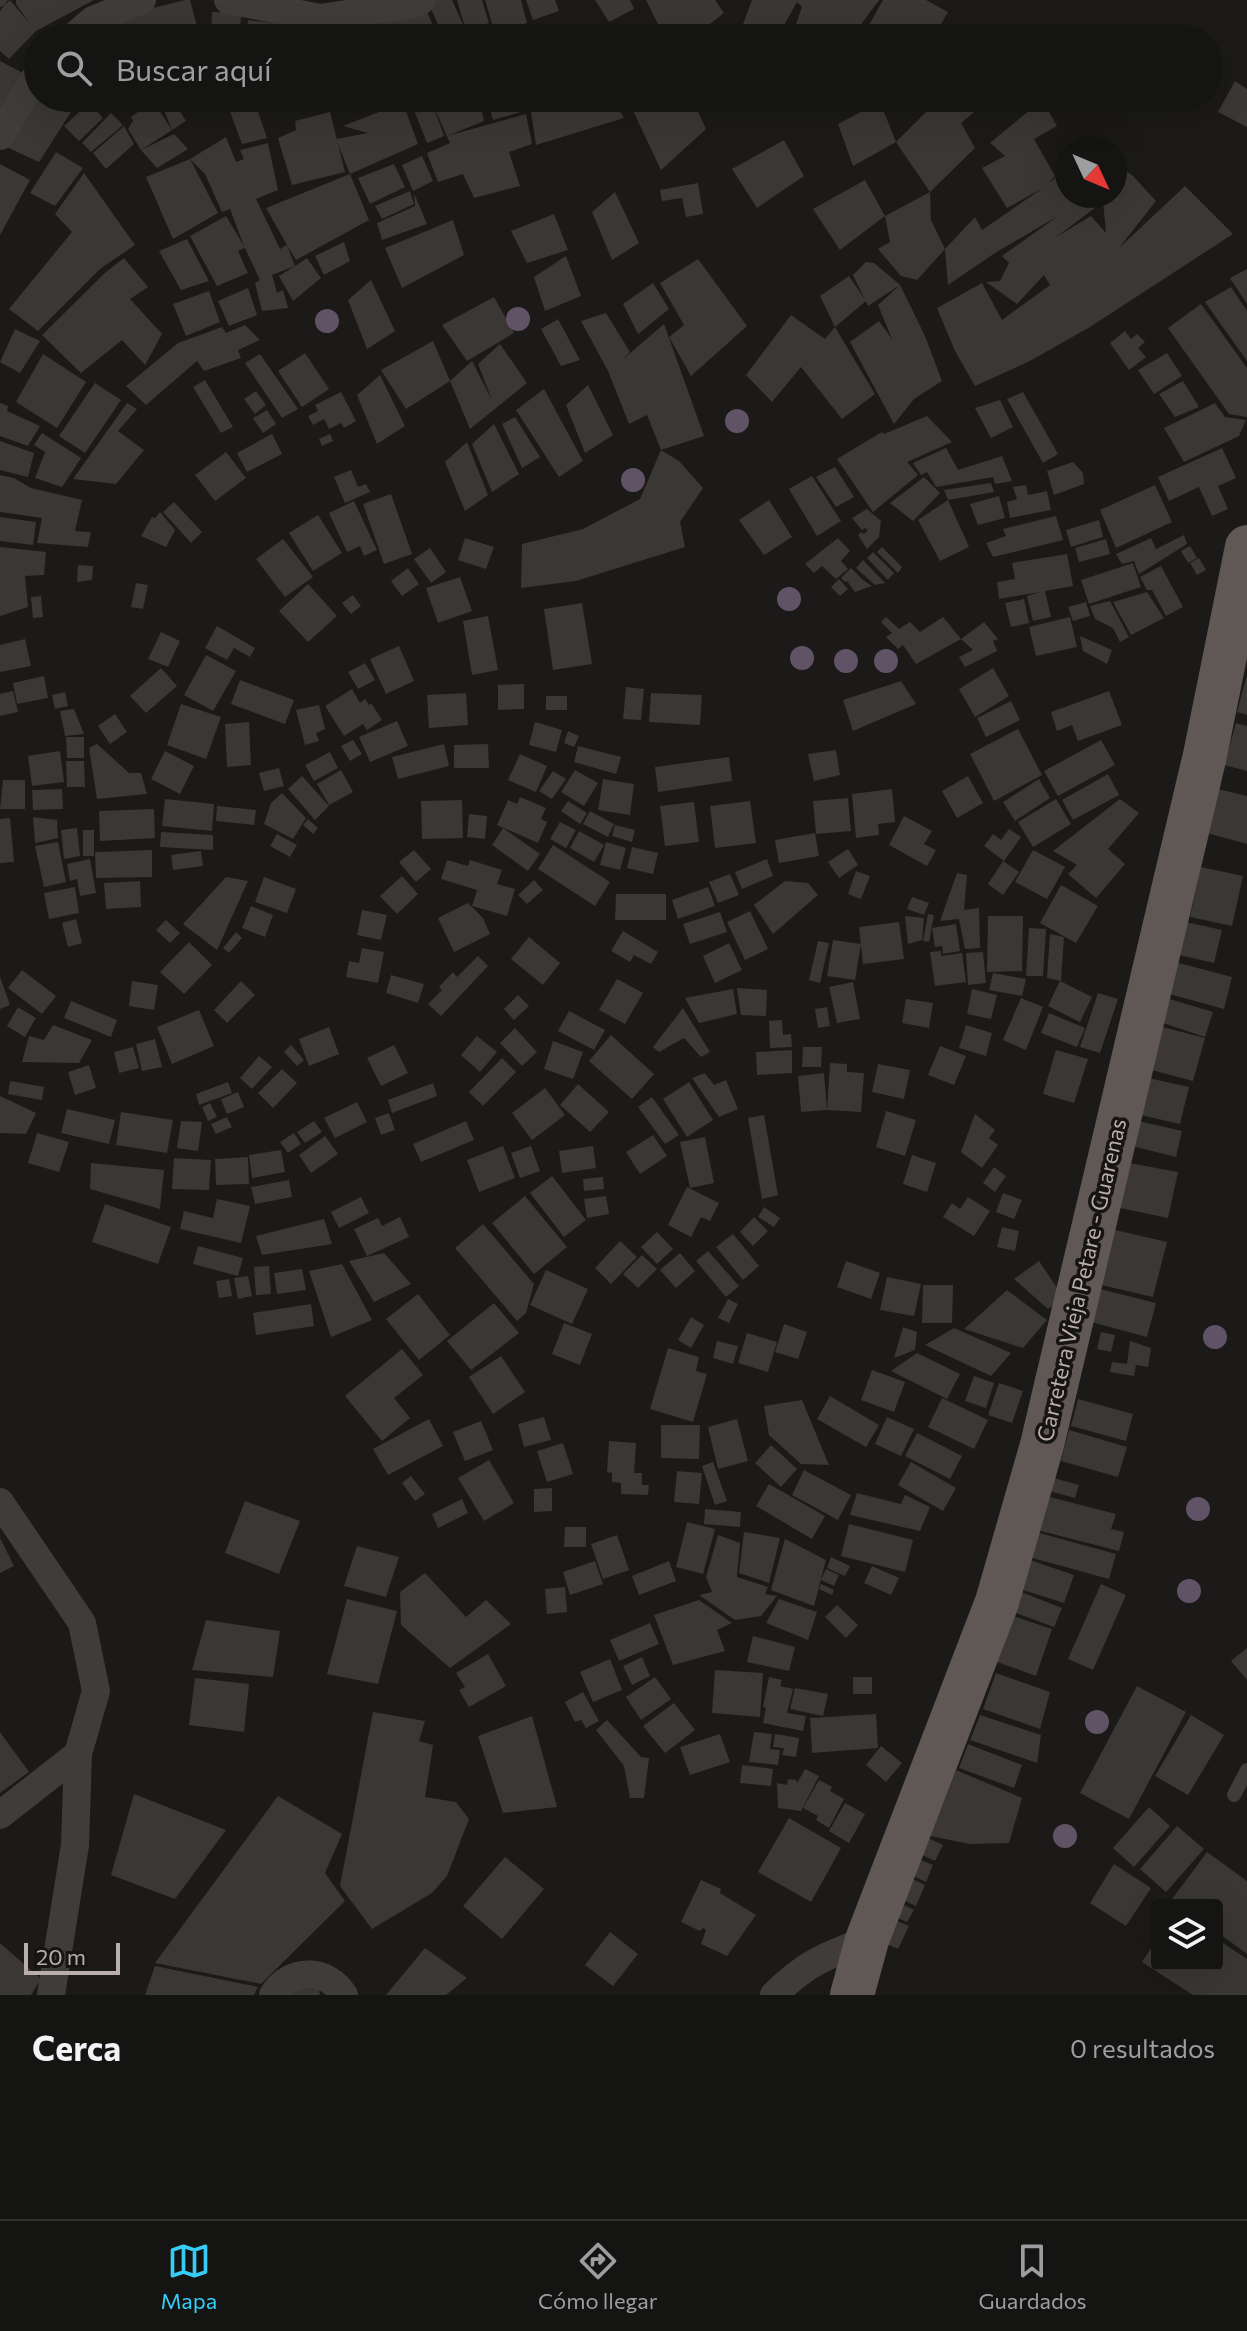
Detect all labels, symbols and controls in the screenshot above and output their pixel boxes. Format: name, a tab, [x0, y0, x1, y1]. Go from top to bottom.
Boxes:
search box	[24, 24, 1223, 112]
icon: search	[52, 46, 96, 90]
text: Buscar aquí	[116, 50, 272, 87]
north arrow	[1055, 136, 1127, 208]
street label: Carretera Vieja Petare - Guarenas	[1031, 1116, 1131, 1444]
map controls	[1151, 1899, 1223, 1971]
button: layers	[1151, 1899, 1223, 1971]
scale bar	[24, 1939, 120, 1975]
text: 20 m	[36, 1943, 86, 1970]
text: Cerca	[32, 2026, 121, 2068]
text: 0 resultados	[1070, 2032, 1215, 2063]
tab: Mapa	[160, 2239, 217, 2314]
tab: Cómo llegar	[538, 2239, 658, 2314]
tab: Guardados	[978, 2239, 1087, 2314]

